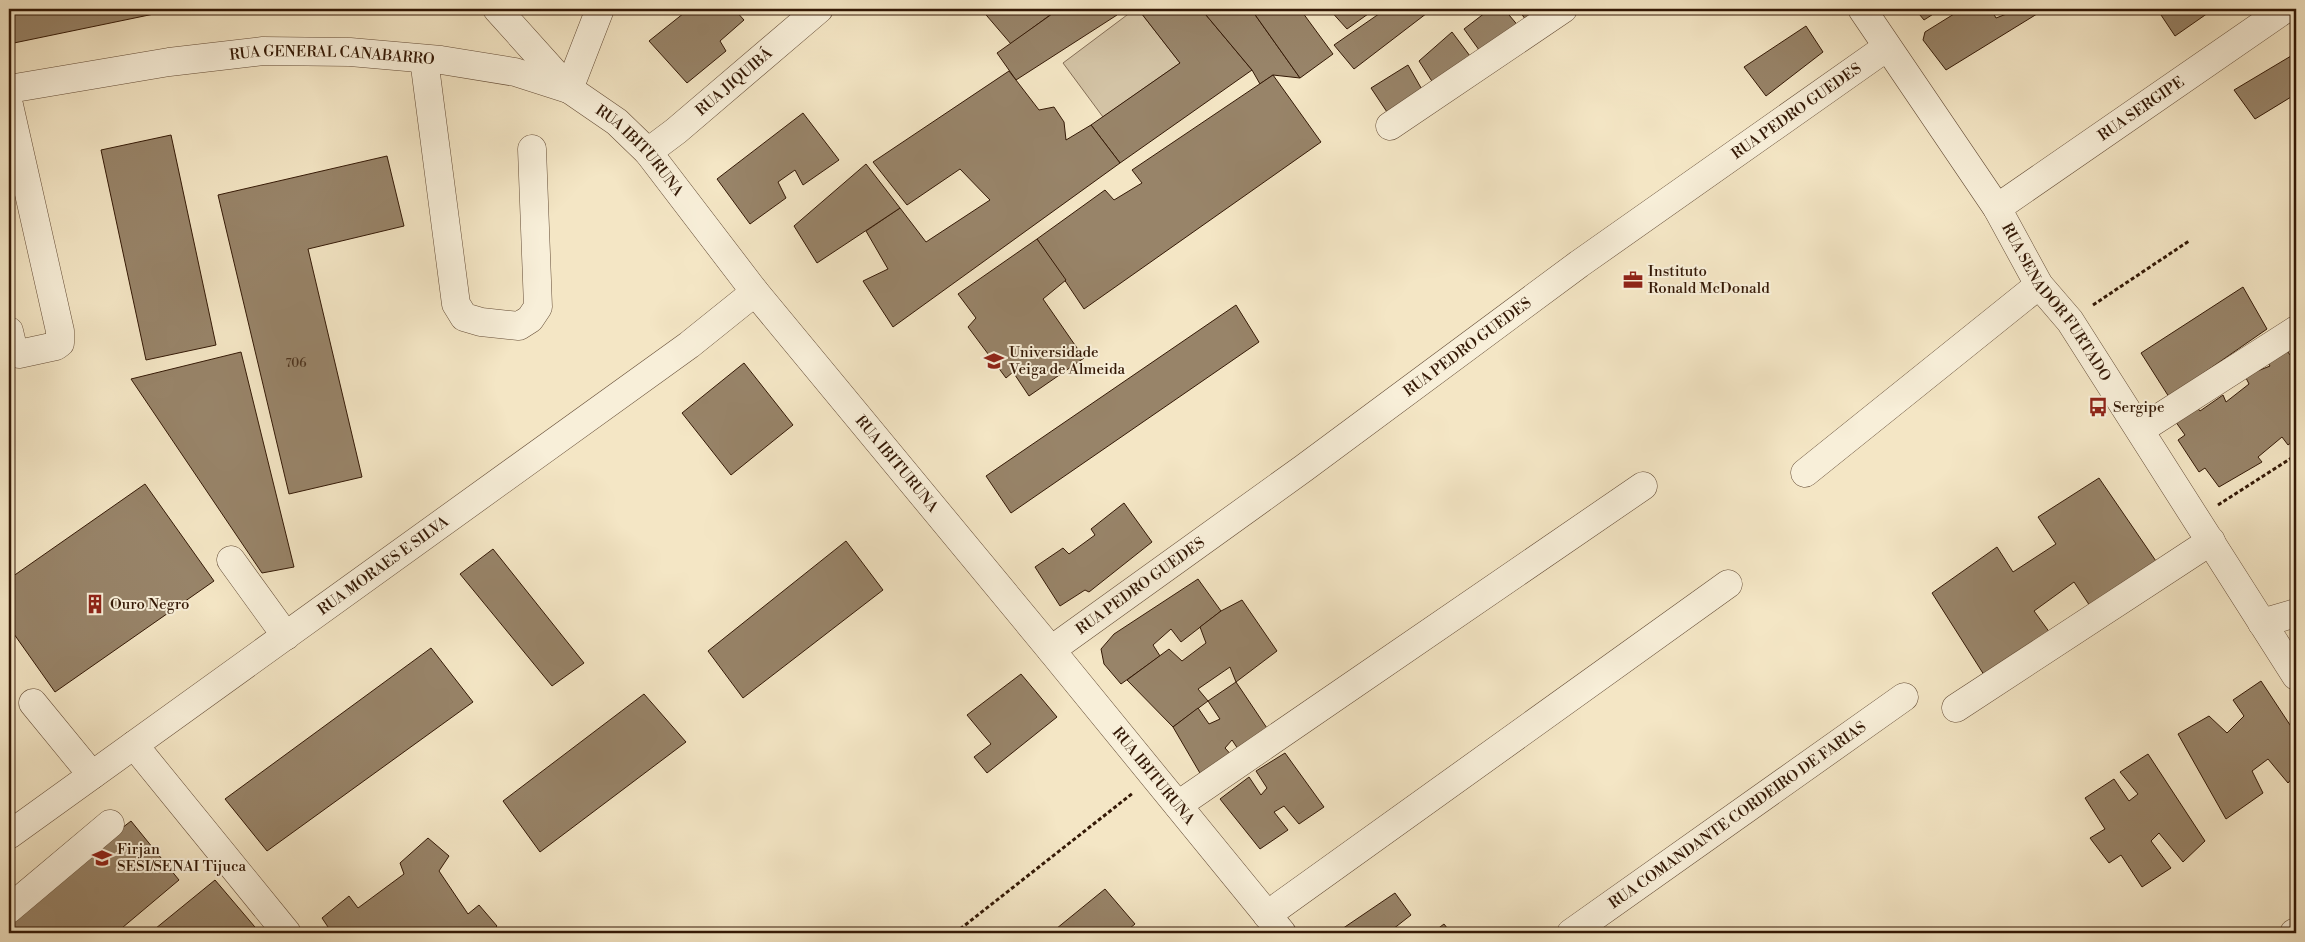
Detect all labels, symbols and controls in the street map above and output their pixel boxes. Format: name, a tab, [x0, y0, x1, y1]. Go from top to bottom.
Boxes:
street label: RUA GENERAL CANABARRO	[228, 42, 436, 69]
street label: RUA JIQUIBÁ	[692, 42, 777, 120]
street label: RUA PEDRO GUEDES	[1728, 59, 1865, 163]
street label: RUA SERGIPE	[2094, 72, 2188, 145]
street label: RUA IBITURUNA	[592, 101, 688, 200]
street label: RUA SENADOR FURTADO	[1997, 220, 2115, 385]
place label: Instituto Ronald McDonald	[1648, 262, 1770, 298]
office icon: Instituto Ronald McDonald	[1622, 269, 1644, 291]
street label: RUA PEDRO GUEDES	[1400, 293, 1535, 401]
place label: Universidade Veiga de Almeida	[1008, 343, 1126, 379]
school or university icon: Universidade Veiga de Almeida	[983, 350, 1005, 372]
house number: 706	[286, 356, 307, 371]
bus stop icon: Sergipe	[2087, 396, 2109, 418]
place label: Sergipe	[2113, 398, 2165, 417]
street label: RUA IBITURUNA	[851, 411, 943, 517]
street label: RUA MORAES E SILVA	[314, 511, 453, 619]
street label: RUA PEDRO GUEDES	[1072, 533, 1209, 639]
building icon: Ouro Negro	[84, 593, 106, 615]
place label: Ouro Negro	[110, 595, 190, 614]
street label: RUA COMANDANTE CORDEIRO DE FARIAS	[1605, 717, 1870, 913]
street label: RUA IBITURUNA	[1108, 723, 1199, 829]
place label: Firjan SESI/SENAI Tijuca	[117, 840, 247, 876]
school or university icon: Firjan SESI/SENAI Tijuca	[91, 847, 113, 869]

